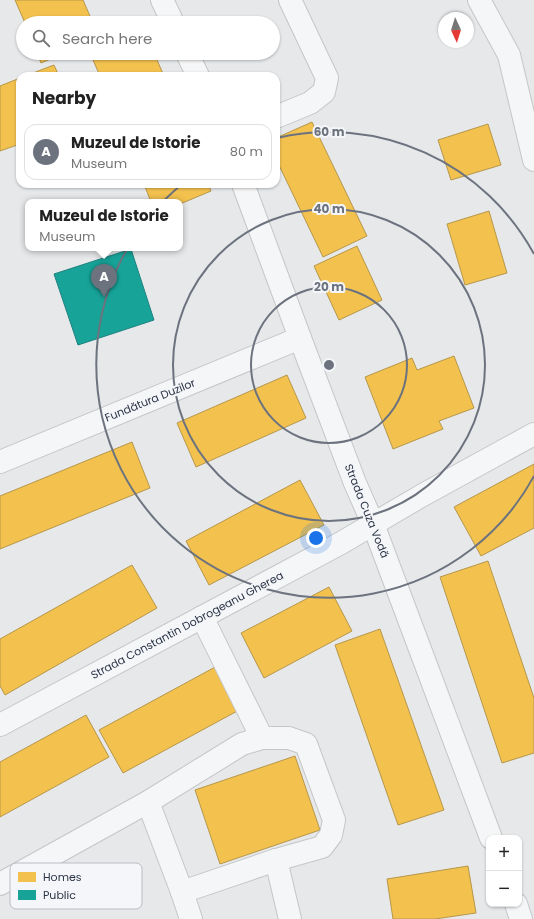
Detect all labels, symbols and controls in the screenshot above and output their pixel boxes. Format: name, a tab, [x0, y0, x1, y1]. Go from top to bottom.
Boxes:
north arrow	[438, 12, 474, 48]
search box	[16, 16, 280, 60]
icon: search	[30, 27, 52, 49]
text: Search here	[62, 28, 152, 49]
text: Nearby	[32, 86, 96, 110]
text: 60 m	[314, 123, 345, 140]
text: Muzeul de Istorie	[71, 132, 200, 153]
text: A	[41, 142, 51, 161]
text: 80 m	[230, 142, 263, 161]
text: Museum	[71, 154, 127, 173]
popup	[25, 199, 183, 251]
text: 40 m	[313, 200, 345, 217]
text: Muzeul de Istorie	[39, 205, 169, 226]
text: Museum	[39, 227, 95, 246]
pin: A	[91, 264, 117, 297]
text: 20 m	[314, 278, 344, 295]
centre of rings	[322, 358, 336, 372]
street label: Fundătura Duzilor	[102, 375, 198, 425]
street label: Strada Cuza Vodă	[341, 462, 393, 560]
your location	[306, 528, 326, 548]
street label: Strada Constantin Dobrogeanu Gherea	[88, 567, 286, 683]
map controls	[486, 835, 522, 907]
button: +	[486, 835, 522, 871]
legend	[10, 863, 142, 909]
text: Homes	[43, 869, 82, 885]
button: −	[486, 871, 522, 907]
text: Public	[43, 887, 76, 903]

